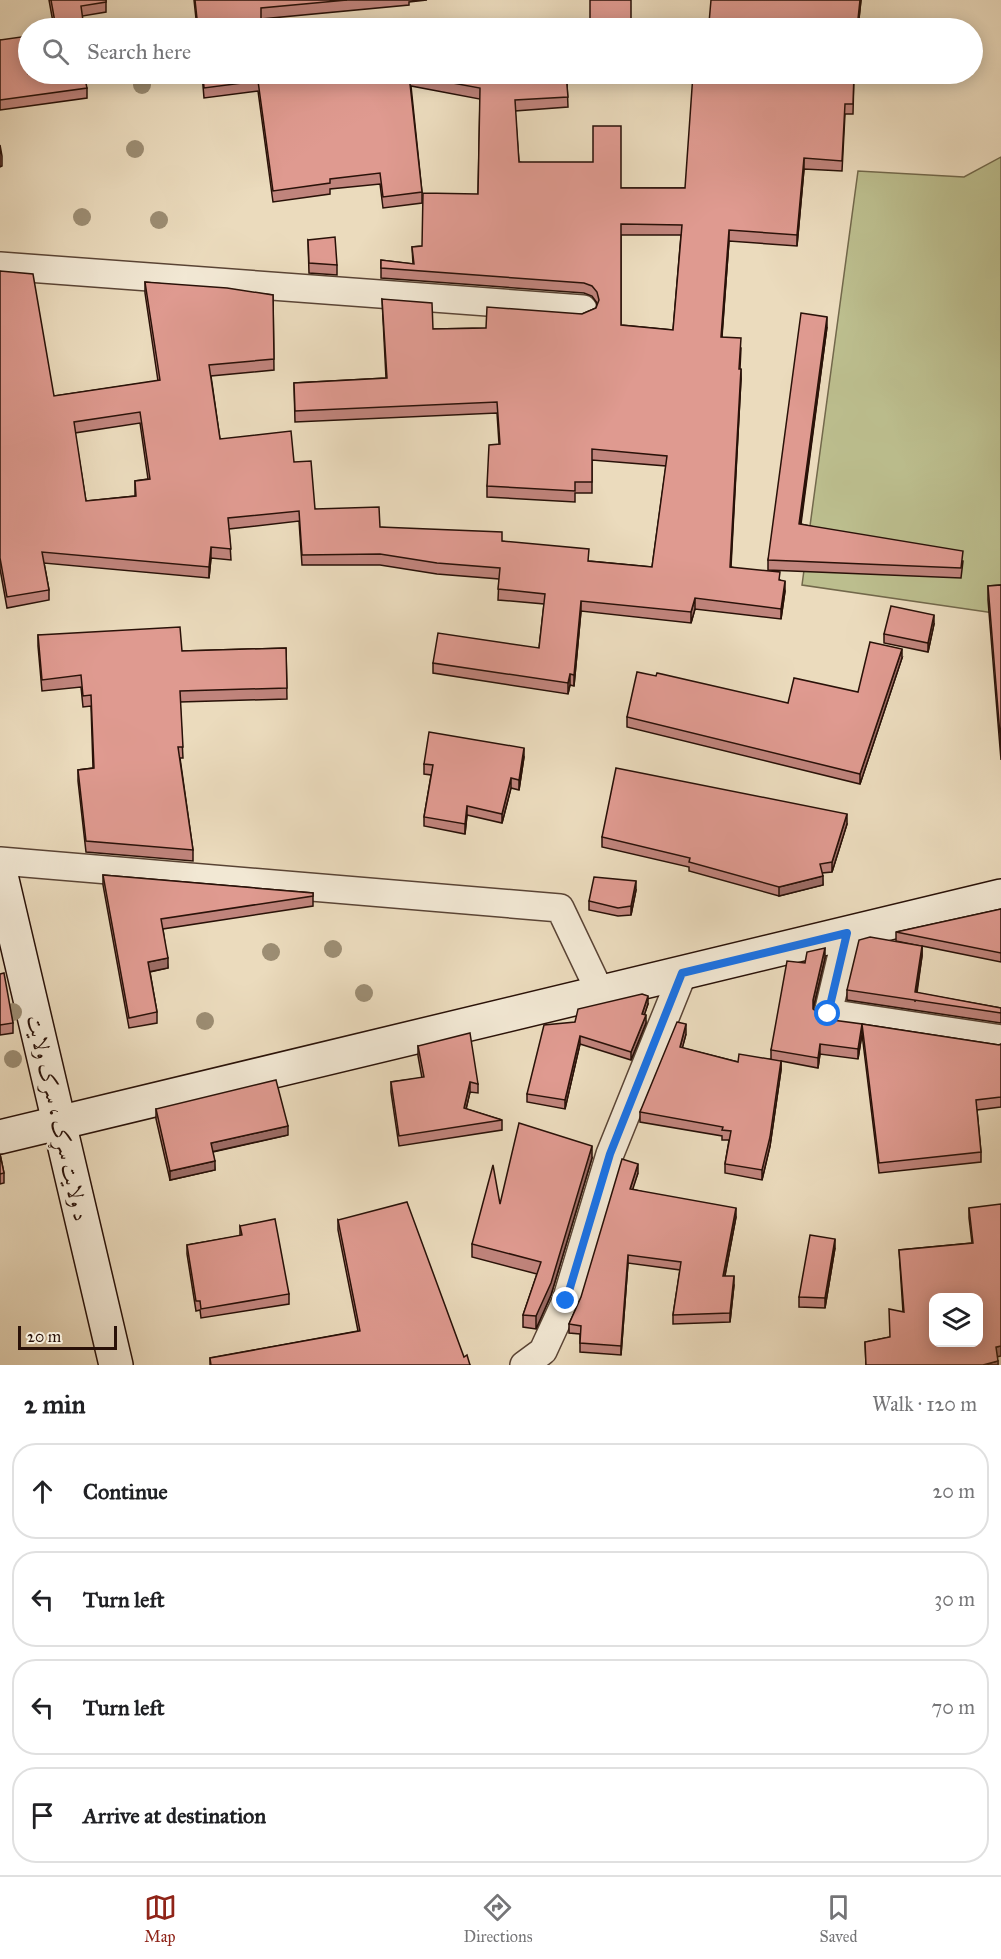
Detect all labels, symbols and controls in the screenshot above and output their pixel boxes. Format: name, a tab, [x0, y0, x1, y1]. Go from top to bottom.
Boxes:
search box	[18, 18, 983, 84]
icon: search	[39, 35, 72, 68]
text: Search here	[87, 38, 191, 65]
route start	[814, 1000, 840, 1026]
street label: د ولایت سړک ، سرک ولایت	[19, 1013, 94, 1224]
route end	[552, 1287, 578, 1313]
map controls	[929, 1293, 983, 1347]
button: layers	[929, 1293, 983, 1347]
scale bar	[18, 1323, 117, 1350]
text: 20 m	[27, 1327, 61, 1346]
text: 2 min	[24, 1388, 85, 1420]
text: Walk · 120 m	[872, 1392, 977, 1416]
icon: ahead	[26, 1475, 59, 1508]
text: Continue	[83, 1478, 168, 1505]
text: 20 m	[932, 1479, 975, 1503]
icon: left	[26, 1583, 59, 1616]
text: Turn left	[83, 1586, 165, 1613]
text: 30 m	[934, 1587, 975, 1611]
icon: left	[26, 1691, 59, 1724]
text: Turn left	[83, 1694, 165, 1721]
text: 70 m	[932, 1695, 975, 1719]
icon: arrive	[26, 1799, 59, 1832]
text: Arrive at destination	[83, 1802, 266, 1829]
tab: Map	[144, 1891, 177, 1946]
tab: Directions	[464, 1891, 532, 1946]
tab: Saved	[819, 1891, 857, 1946]

